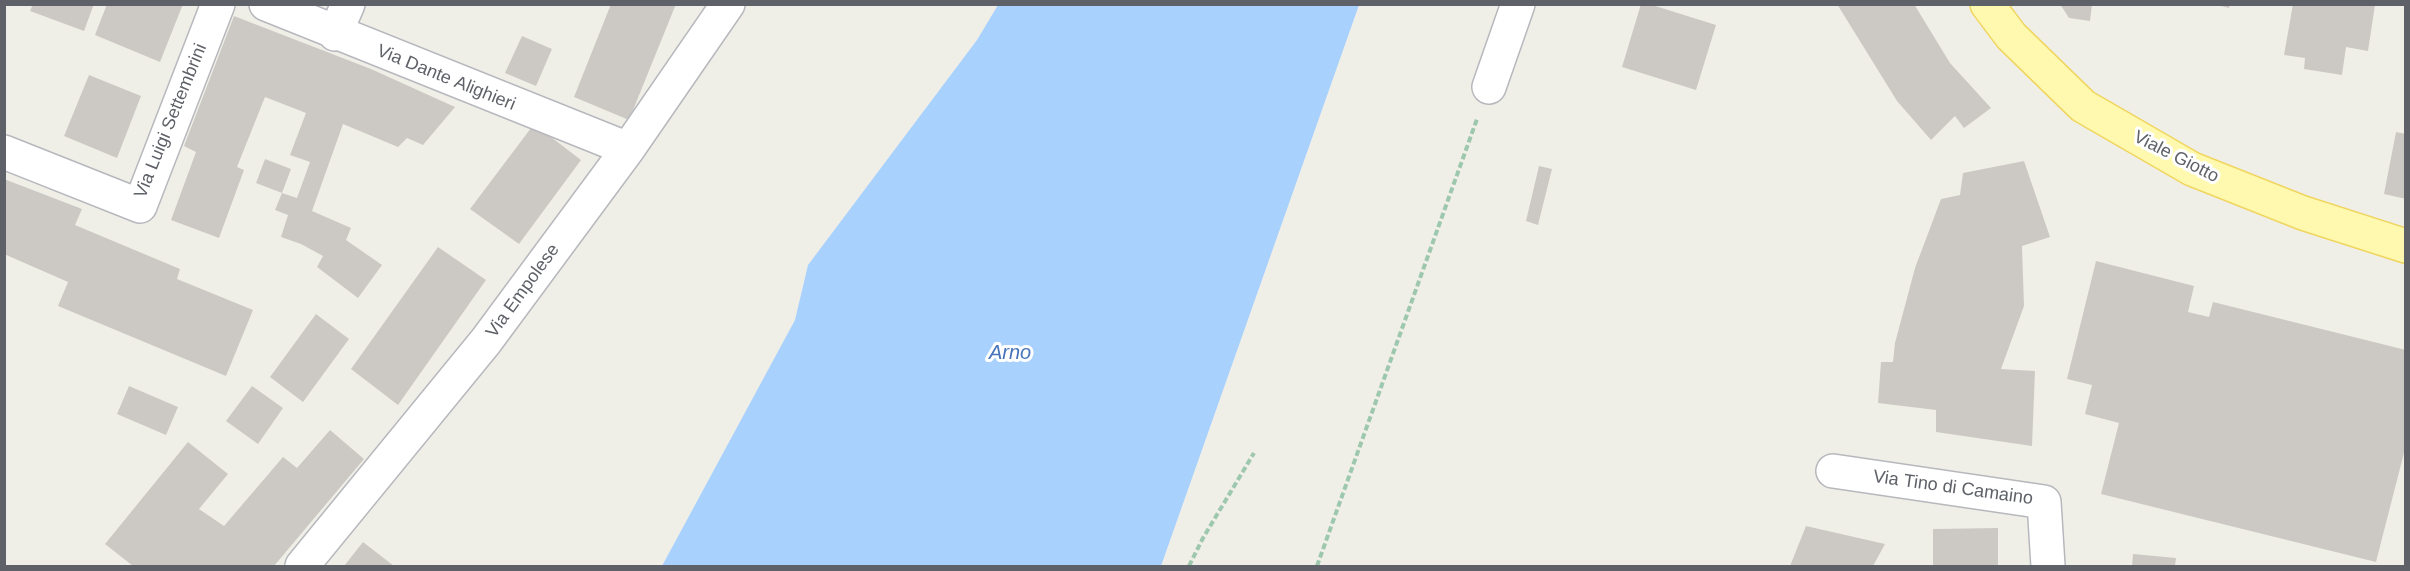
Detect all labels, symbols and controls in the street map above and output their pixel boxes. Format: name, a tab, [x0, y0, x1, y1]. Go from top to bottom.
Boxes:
street label: Via Dante Alighieri	[373, 40, 519, 116]
street label: Via Luigi Settembrini	[130, 41, 212, 201]
street label: Viale Giotto	[2130, 126, 2222, 188]
street label: Via Empolese	[482, 240, 564, 342]
water label: Arno	[989, 341, 1031, 365]
street label: Via Tino di Camaino	[1872, 466, 2034, 510]

